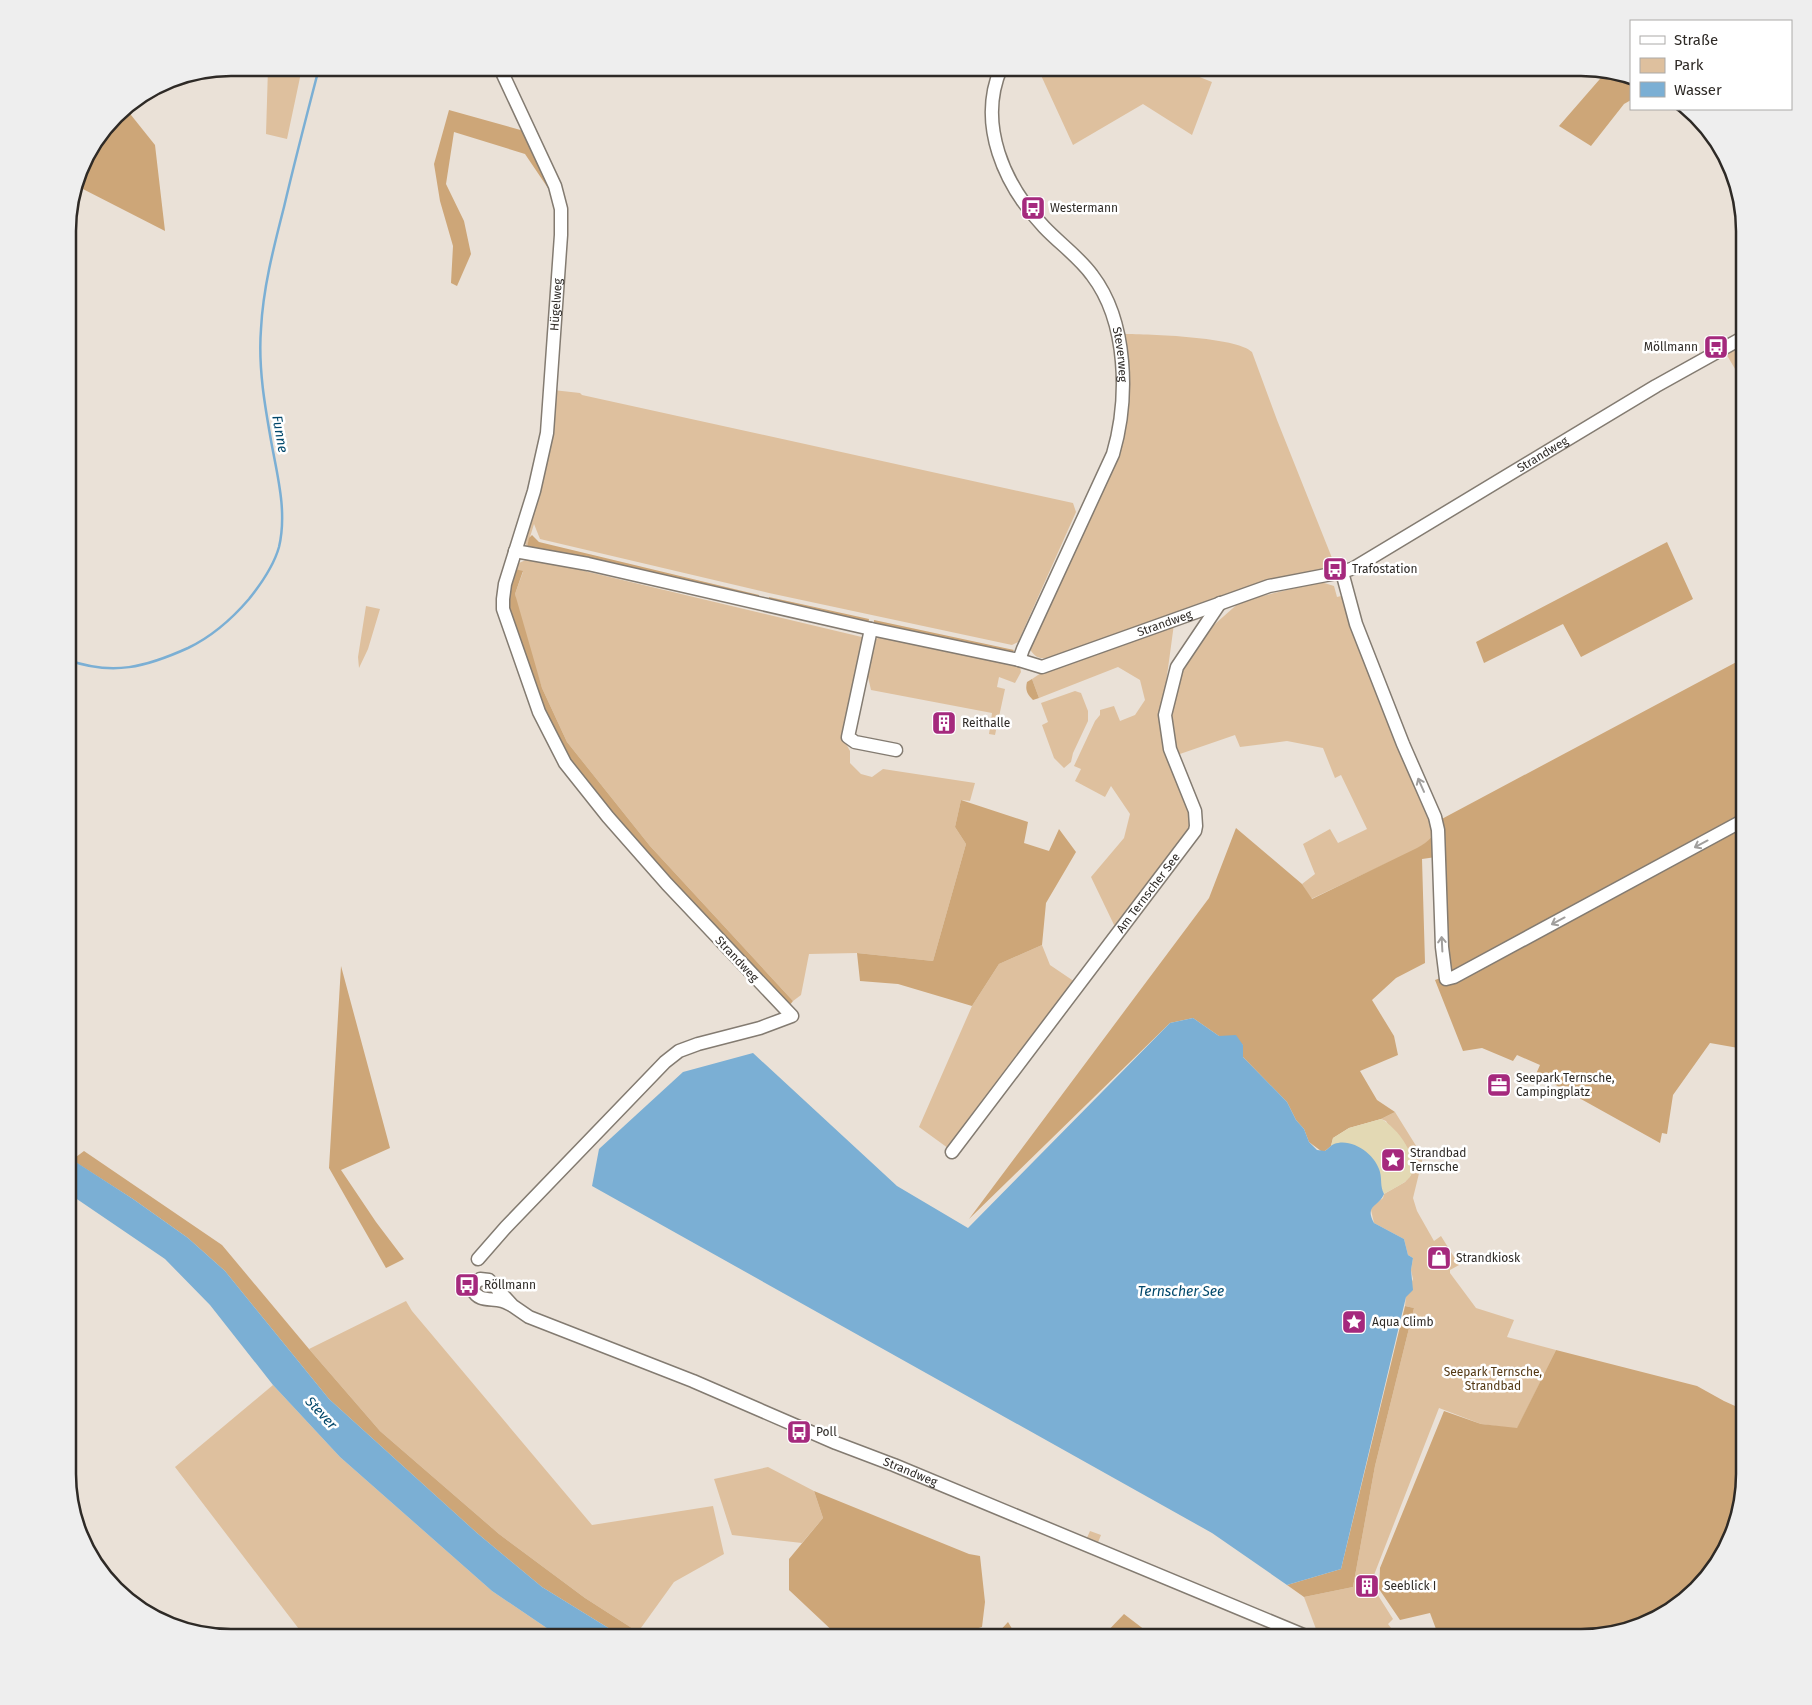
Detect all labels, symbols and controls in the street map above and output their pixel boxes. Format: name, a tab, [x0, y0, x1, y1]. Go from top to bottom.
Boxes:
legend	[1630, 20, 1792, 110]
text: Straße	[1674, 31, 1718, 49]
text: Park	[1674, 56, 1704, 74]
text: Wasser	[1674, 81, 1722, 99]
bus stop icon: Westermann	[1020, 195, 1046, 221]
place label: Westermann	[1050, 201, 1118, 215]
street label: Hügelweg	[547, 277, 565, 331]
street label: Steverweg	[1109, 325, 1130, 383]
bus stop icon: Möllmann	[1703, 334, 1729, 360]
place label: Möllmann	[1644, 340, 1698, 354]
water label: Funne	[268, 414, 292, 454]
street label: Strandweg	[1514, 433, 1571, 475]
bus stop icon: Trafostation	[1322, 556, 1348, 582]
place label: Trafostation	[1352, 562, 1418, 576]
street label: Strandweg	[1135, 607, 1195, 639]
building icon: Reithalle	[931, 710, 957, 736]
place label: Reithalle	[962, 716, 1010, 730]
one-way arrow	[1415, 778, 1425, 793]
one-way arrow	[1695, 839, 1709, 849]
street label: Am Ternscher See	[1113, 850, 1183, 936]
one-way arrow	[1552, 916, 1566, 926]
street label: Strandweg	[712, 933, 762, 985]
one-way arrow	[1437, 936, 1446, 952]
place label: Seepark Ternsche, Campingplatz	[1516, 1071, 1615, 1099]
office icon: Seepark Ternsche, Campingplatz	[1486, 1072, 1512, 1098]
place label: Strandbad Ternsche	[1410, 1146, 1467, 1174]
place icon: Strandbad Ternsche	[1380, 1147, 1406, 1173]
shop icon: Strandkiosk	[1426, 1245, 1452, 1271]
place label: Strandkiosk	[1456, 1251, 1521, 1265]
bus stop icon: Röllmann	[454, 1272, 480, 1298]
place label: Röllmann	[484, 1278, 536, 1292]
water label: Ternscher See	[1138, 1283, 1224, 1300]
place icon: Aqua Climb	[1341, 1309, 1367, 1335]
place label: Aqua Climb	[1372, 1315, 1434, 1329]
park label: Seepark Ternsche, Strandbad	[1444, 1365, 1542, 1393]
water label: Stever	[301, 1392, 341, 1433]
bus stop icon: Poll	[786, 1419, 812, 1445]
place label: Poll	[816, 1425, 837, 1439]
street label: Strandweg	[881, 1455, 940, 1490]
building icon: Seeblick I	[1354, 1573, 1380, 1599]
place label: Seeblick I	[1384, 1579, 1436, 1593]

